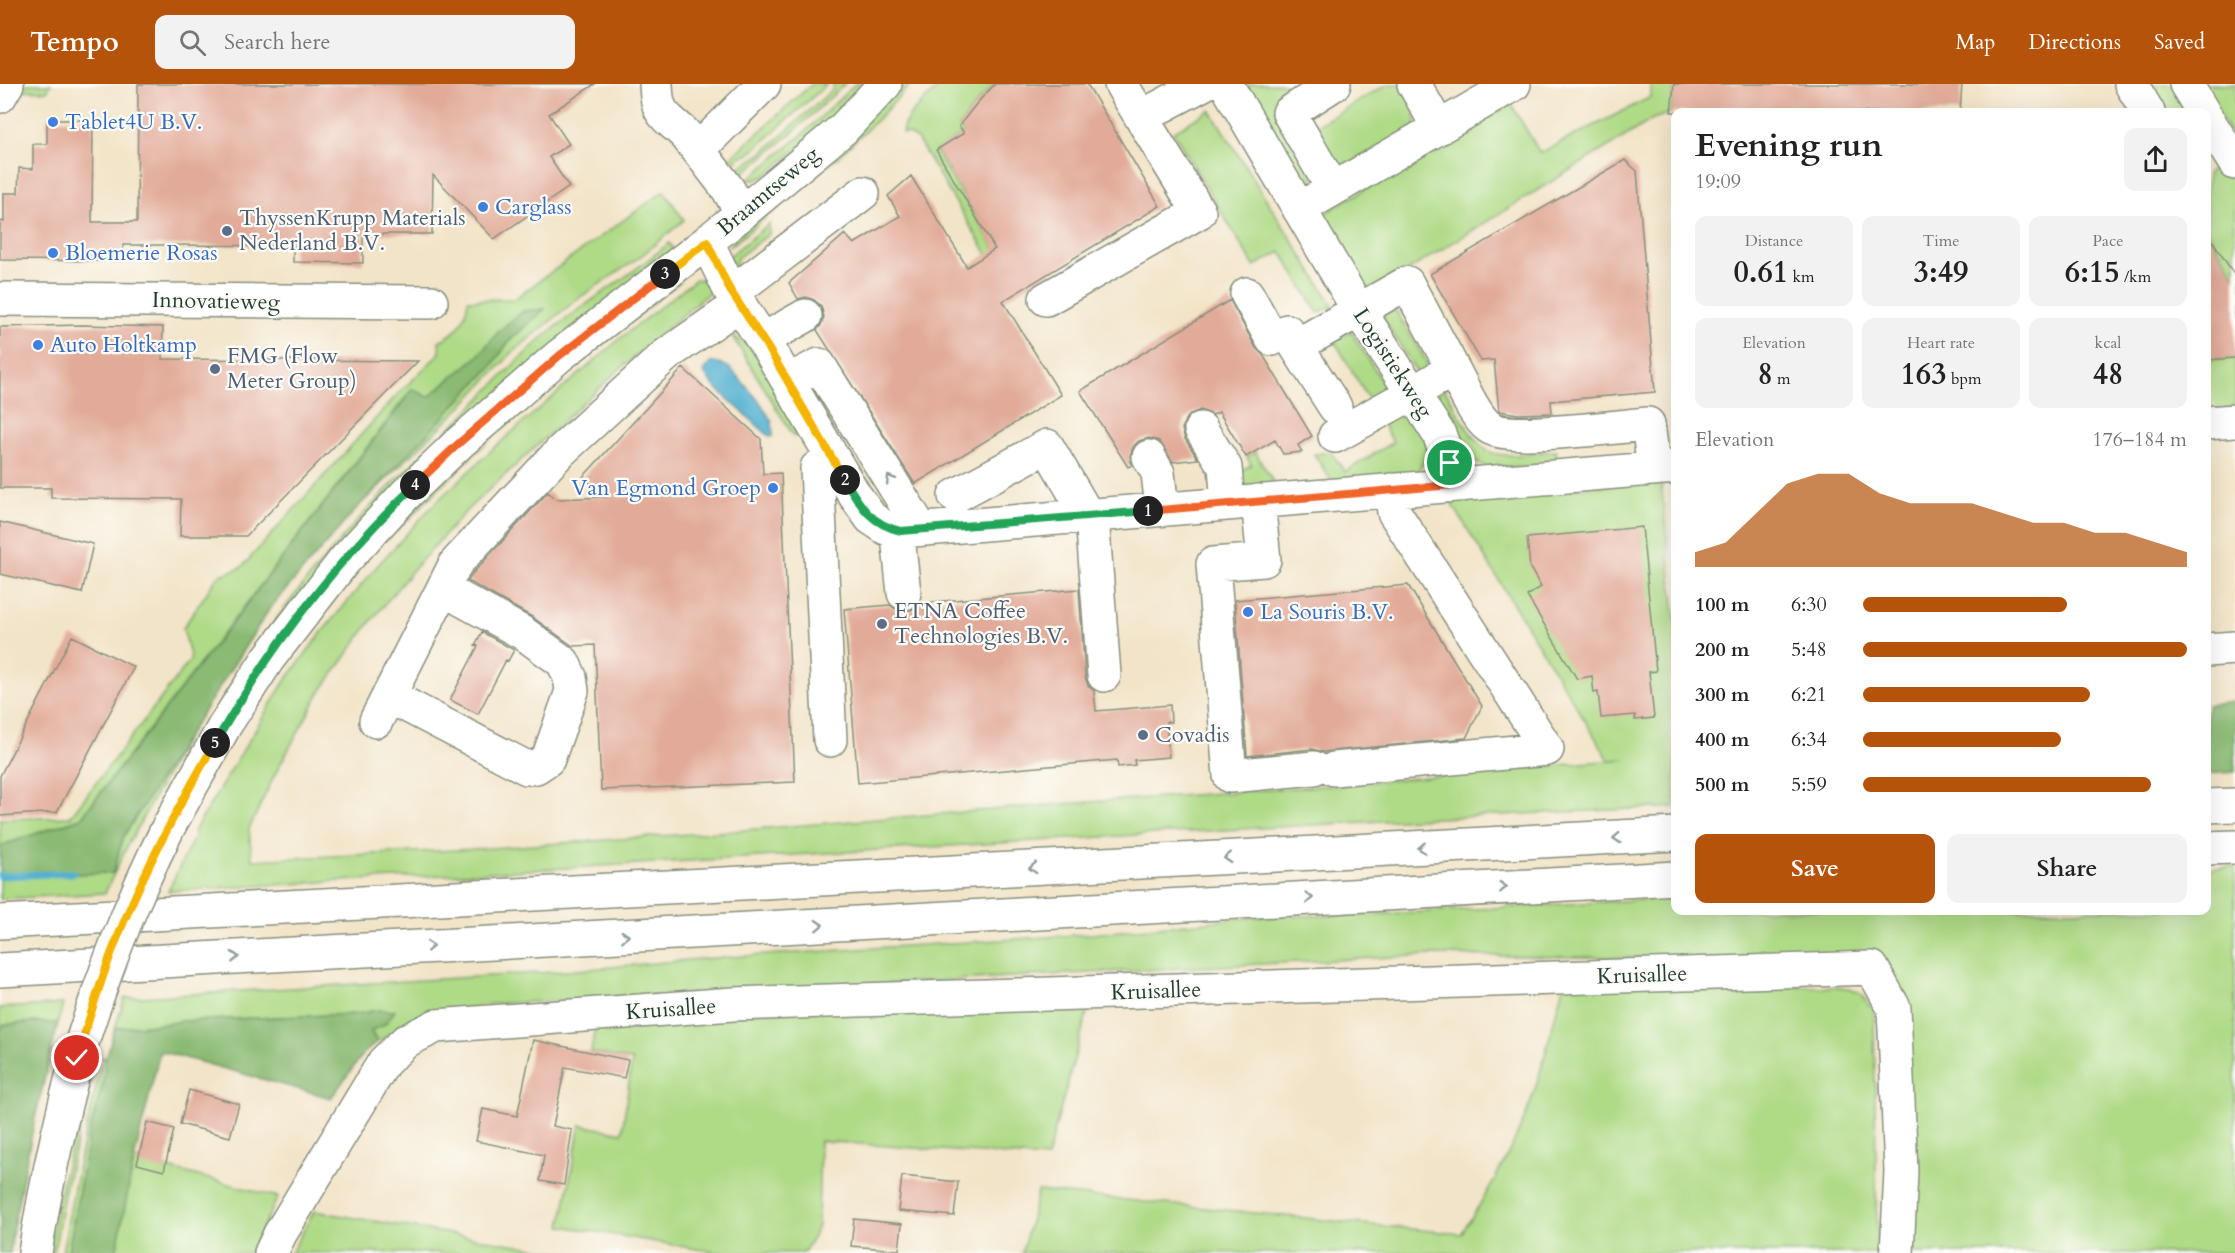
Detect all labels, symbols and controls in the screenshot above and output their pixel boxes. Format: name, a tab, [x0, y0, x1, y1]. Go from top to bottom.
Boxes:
search box	[155, 15, 575, 69]
text: Tempo	[30, 23, 119, 61]
icon: search	[176, 26, 209, 59]
text: Search here	[224, 27, 331, 57]
text: Map	[1955, 28, 1995, 57]
text: Directions	[2028, 28, 2121, 57]
text: Saved	[2154, 28, 2205, 57]
place label: Tablet4U B.V.	[65, 107, 202, 137]
marker: Tablet4U B.V.	[46, 115, 60, 129]
text: Evening run	[1695, 123, 1883, 168]
button: share	[2124, 128, 2187, 191]
street label: Braamtseweg	[711, 139, 826, 243]
text: 19:09	[1695, 168, 1741, 195]
place label: Carglass	[495, 192, 572, 222]
marker: Carglass	[476, 200, 490, 214]
place label: ThyssenKrupp Materials Nederland B.V.	[239, 203, 466, 258]
marker: ThyssenKrupp Materials Nederland B.V.	[220, 224, 234, 238]
text: Distance	[1745, 230, 1803, 252]
text: Time	[1922, 230, 1960, 252]
text: Pace	[2093, 230, 2123, 252]
place label: Bloemerie Rosas	[65, 238, 218, 268]
marker: Bloemerie Rosas	[46, 246, 60, 260]
text: 0.61	[1733, 252, 1788, 293]
text: 3:49	[1914, 252, 1968, 293]
text: 6:15	[2065, 252, 2120, 293]
pin: 3	[650, 259, 680, 289]
text: 3	[661, 263, 669, 285]
text: km	[1788, 266, 1815, 288]
text: /km	[2120, 266, 2151, 288]
street label: Innovatieweg	[152, 285, 281, 317]
street label: Logistiekweg	[1346, 302, 1440, 425]
place label: Auto Holtkamp	[50, 330, 197, 360]
text: Elevation	[1742, 332, 1806, 354]
text: Heart rate	[1907, 332, 1975, 354]
text: kcal	[2095, 332, 2121, 354]
marker: Auto Holtkamp	[31, 338, 45, 352]
place label: FMG (Flow Meter Group)	[227, 341, 357, 396]
text: 8	[1757, 354, 1773, 395]
text: 163	[1900, 354, 1947, 395]
text: 48	[2093, 354, 2123, 395]
marker: FMG (Flow Meter Group)	[208, 362, 222, 376]
text: m	[1773, 368, 1791, 390]
text: bpm	[1947, 368, 1982, 390]
text: Elevation	[1695, 426, 1774, 453]
text: 176–184 m	[2092, 426, 2187, 453]
pin	[1424, 437, 1475, 488]
icon: arrive	[1433, 446, 1466, 479]
pin: 2	[830, 465, 860, 495]
text: 2	[841, 469, 849, 491]
pin: 4	[400, 470, 430, 500]
place label: Van Egmond Groep	[571, 473, 761, 503]
text: 4	[411, 474, 419, 496]
one-way arrow	[886, 475, 898, 485]
marker: Van Egmond Groep	[766, 481, 780, 495]
pin: 1	[1133, 496, 1163, 526]
text: 1	[1144, 500, 1152, 522]
text: 100 m	[1695, 591, 1750, 618]
text: 6:30	[1791, 591, 1827, 618]
place label: ETNA Coffee Technologies B.V.	[894, 596, 1068, 651]
place label: La Souris B.V.	[1260, 597, 1393, 627]
marker: La Souris B.V.	[1241, 605, 1255, 619]
marker: ETNA Coffee Technologies B.V.	[875, 617, 889, 631]
text: 200 m	[1695, 636, 1750, 663]
text: 5:48	[1791, 636, 1827, 663]
text: 300 m	[1695, 681, 1750, 708]
text: 6:21	[1791, 681, 1827, 708]
place label: Covadis	[1155, 720, 1230, 750]
text: 400 m	[1695, 726, 1750, 753]
text: 6:34	[1791, 726, 1827, 753]
pin: 5	[200, 728, 230, 758]
marker: Covadis	[1136, 728, 1150, 742]
text: 5	[211, 732, 219, 754]
text: 500 m	[1695, 771, 1750, 798]
text: 5:59	[1791, 771, 1827, 798]
one-way arrow	[1613, 831, 1622, 844]
button: Save	[1695, 834, 1935, 903]
button: Share	[1947, 834, 2187, 903]
one-way arrow	[1418, 841, 1427, 854]
one-way arrow	[1223, 852, 1232, 865]
one-way arrow	[1028, 862, 1037, 875]
one-way arrow	[1499, 881, 1508, 894]
one-way arrow	[1304, 892, 1313, 905]
one-way arrow	[815, 919, 824, 932]
one-way arrow	[620, 929, 629, 942]
one-way arrow	[425, 940, 434, 953]
one-way arrow	[231, 951, 240, 964]
street label: Kruisallee	[1596, 958, 1688, 992]
street label: Kruisallee	[1110, 974, 1202, 1008]
street label: Kruisallee	[625, 991, 717, 1027]
pin	[51, 1032, 102, 1083]
icon: check	[60, 1041, 93, 1074]

